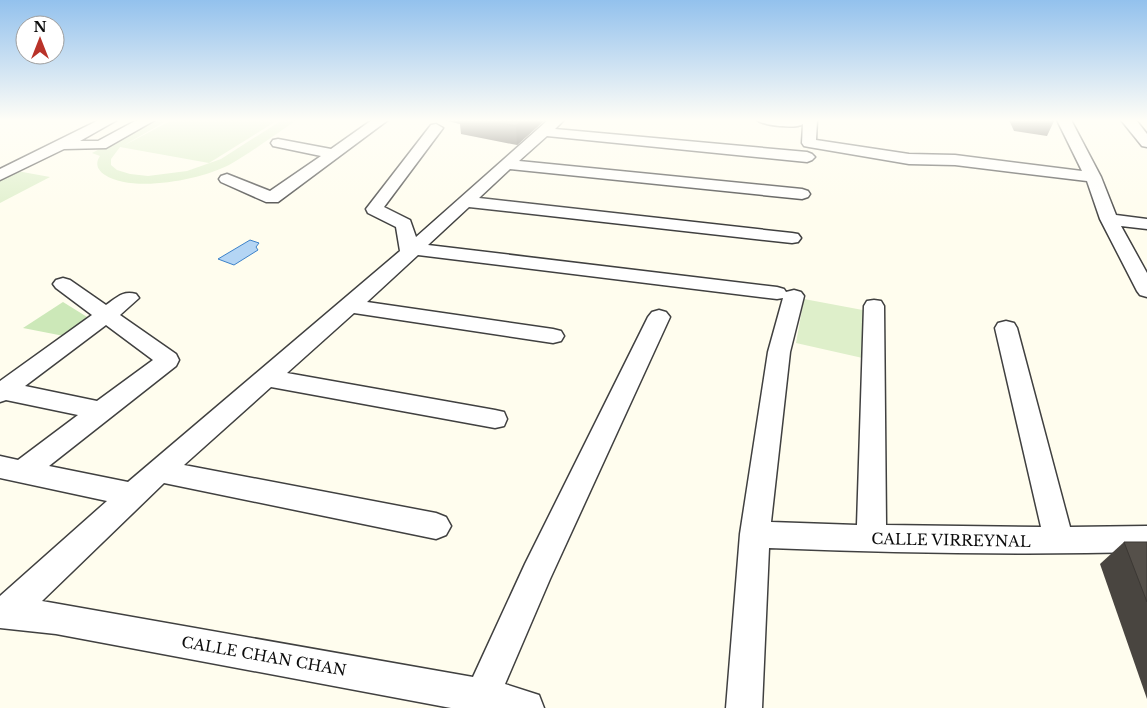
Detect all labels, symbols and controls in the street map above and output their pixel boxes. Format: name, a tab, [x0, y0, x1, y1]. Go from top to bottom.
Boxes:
north arrow	[15, 15, 65, 65]
text: N	[33, 18, 47, 36]
street label: CALLE VIRREYNAL	[871, 529, 1031, 551]
street label: CALLE CHAN CHAN	[180, 632, 348, 680]

